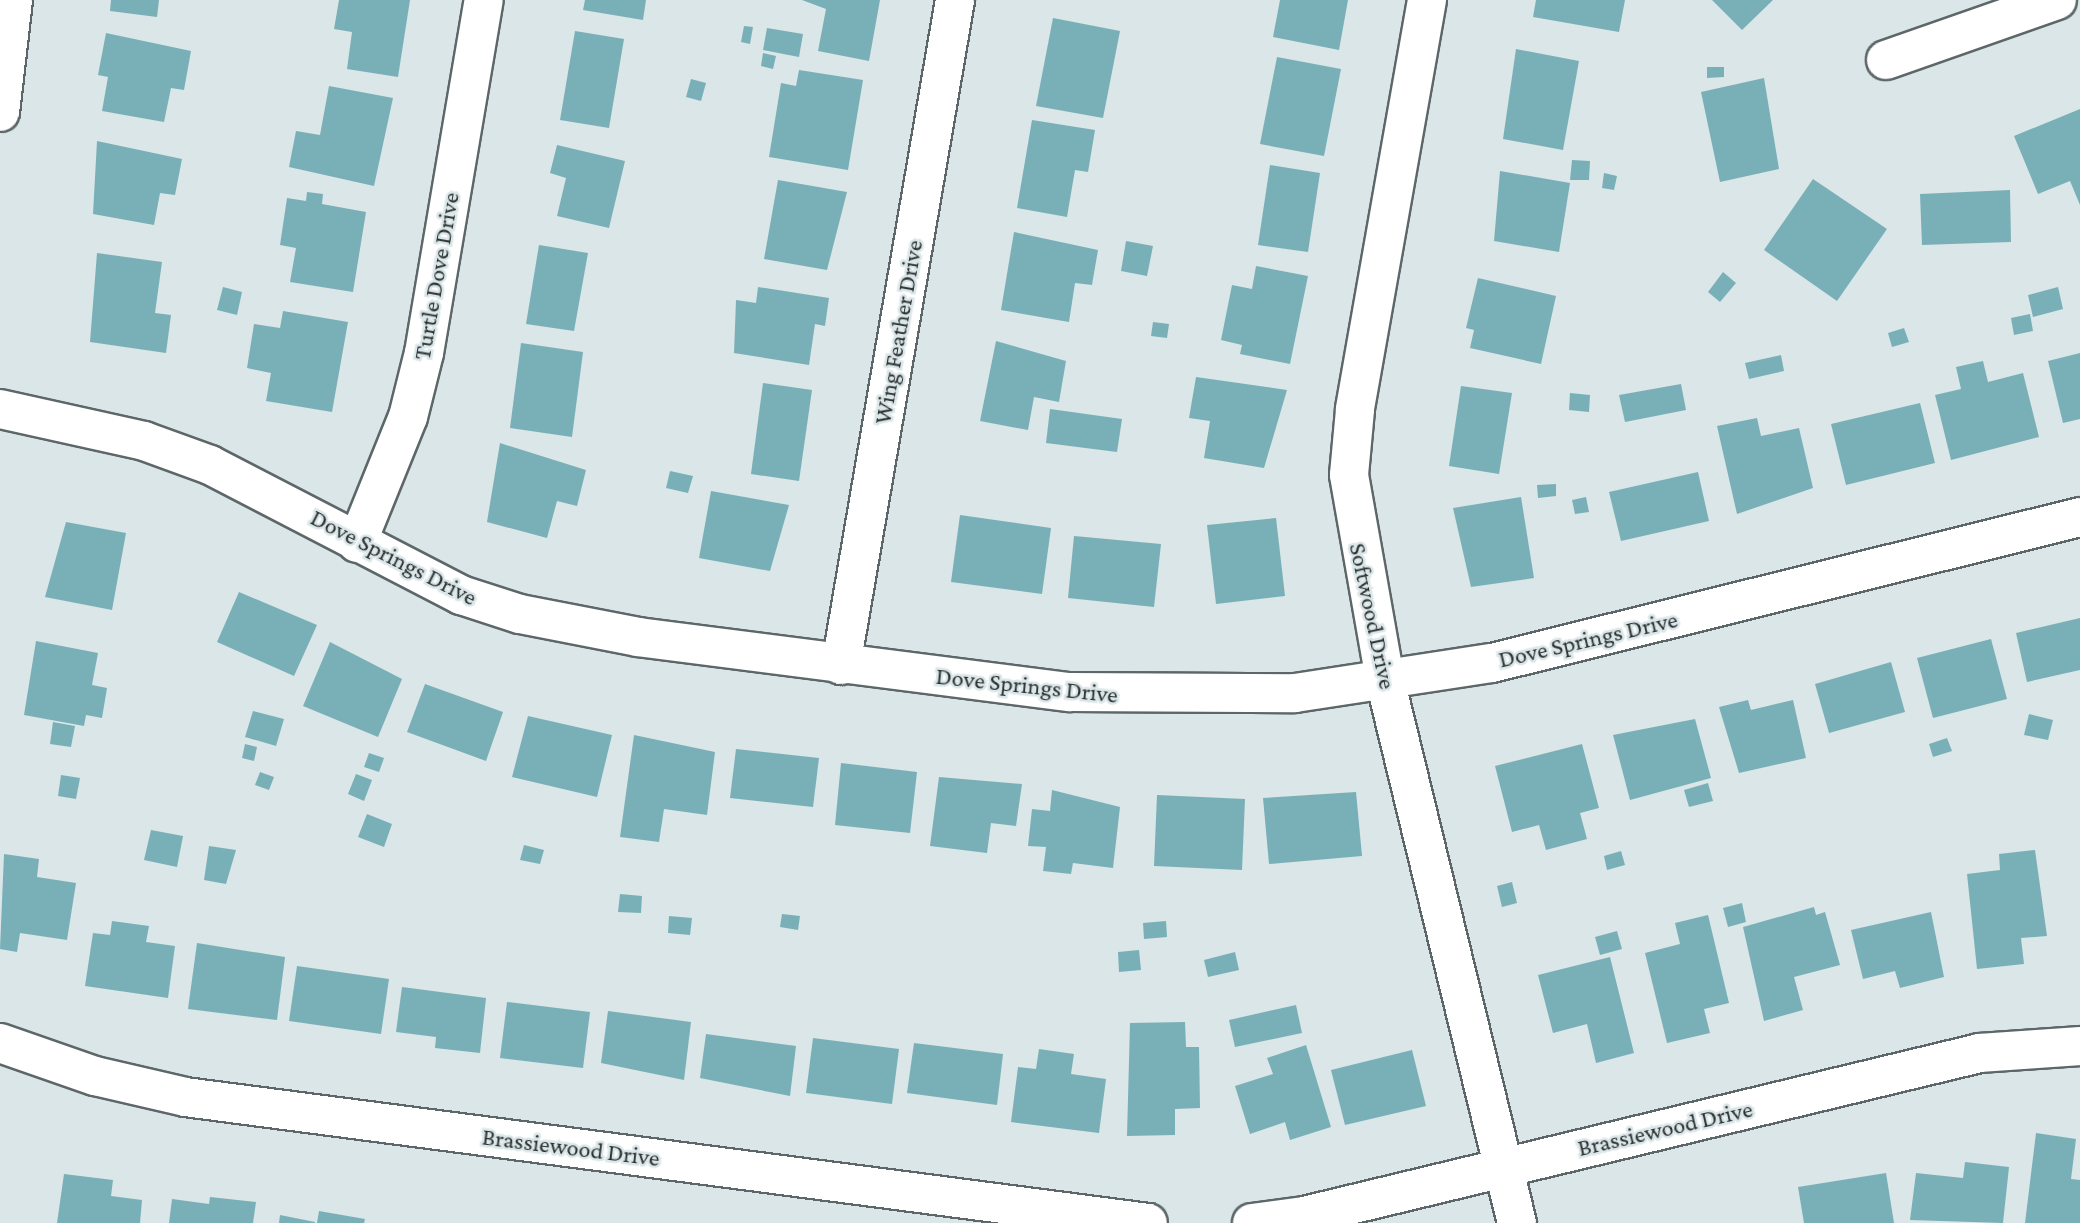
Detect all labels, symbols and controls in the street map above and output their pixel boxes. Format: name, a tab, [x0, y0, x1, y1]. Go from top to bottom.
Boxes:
street label: Turtle Dove Drive	[407, 190, 465, 362]
street label: Wing Feather Drive	[868, 238, 928, 426]
street label: Dove Springs Drive	[306, 503, 482, 611]
street label: Softwood Drive	[1343, 540, 1403, 692]
street label: Dove Springs Drive	[1496, 604, 1680, 674]
street label: Dove Springs Drive	[935, 661, 1119, 709]
street label: Brassiewood Drive	[1575, 1094, 1755, 1162]
street label: Brassiewood Drive	[481, 1122, 661, 1172]

